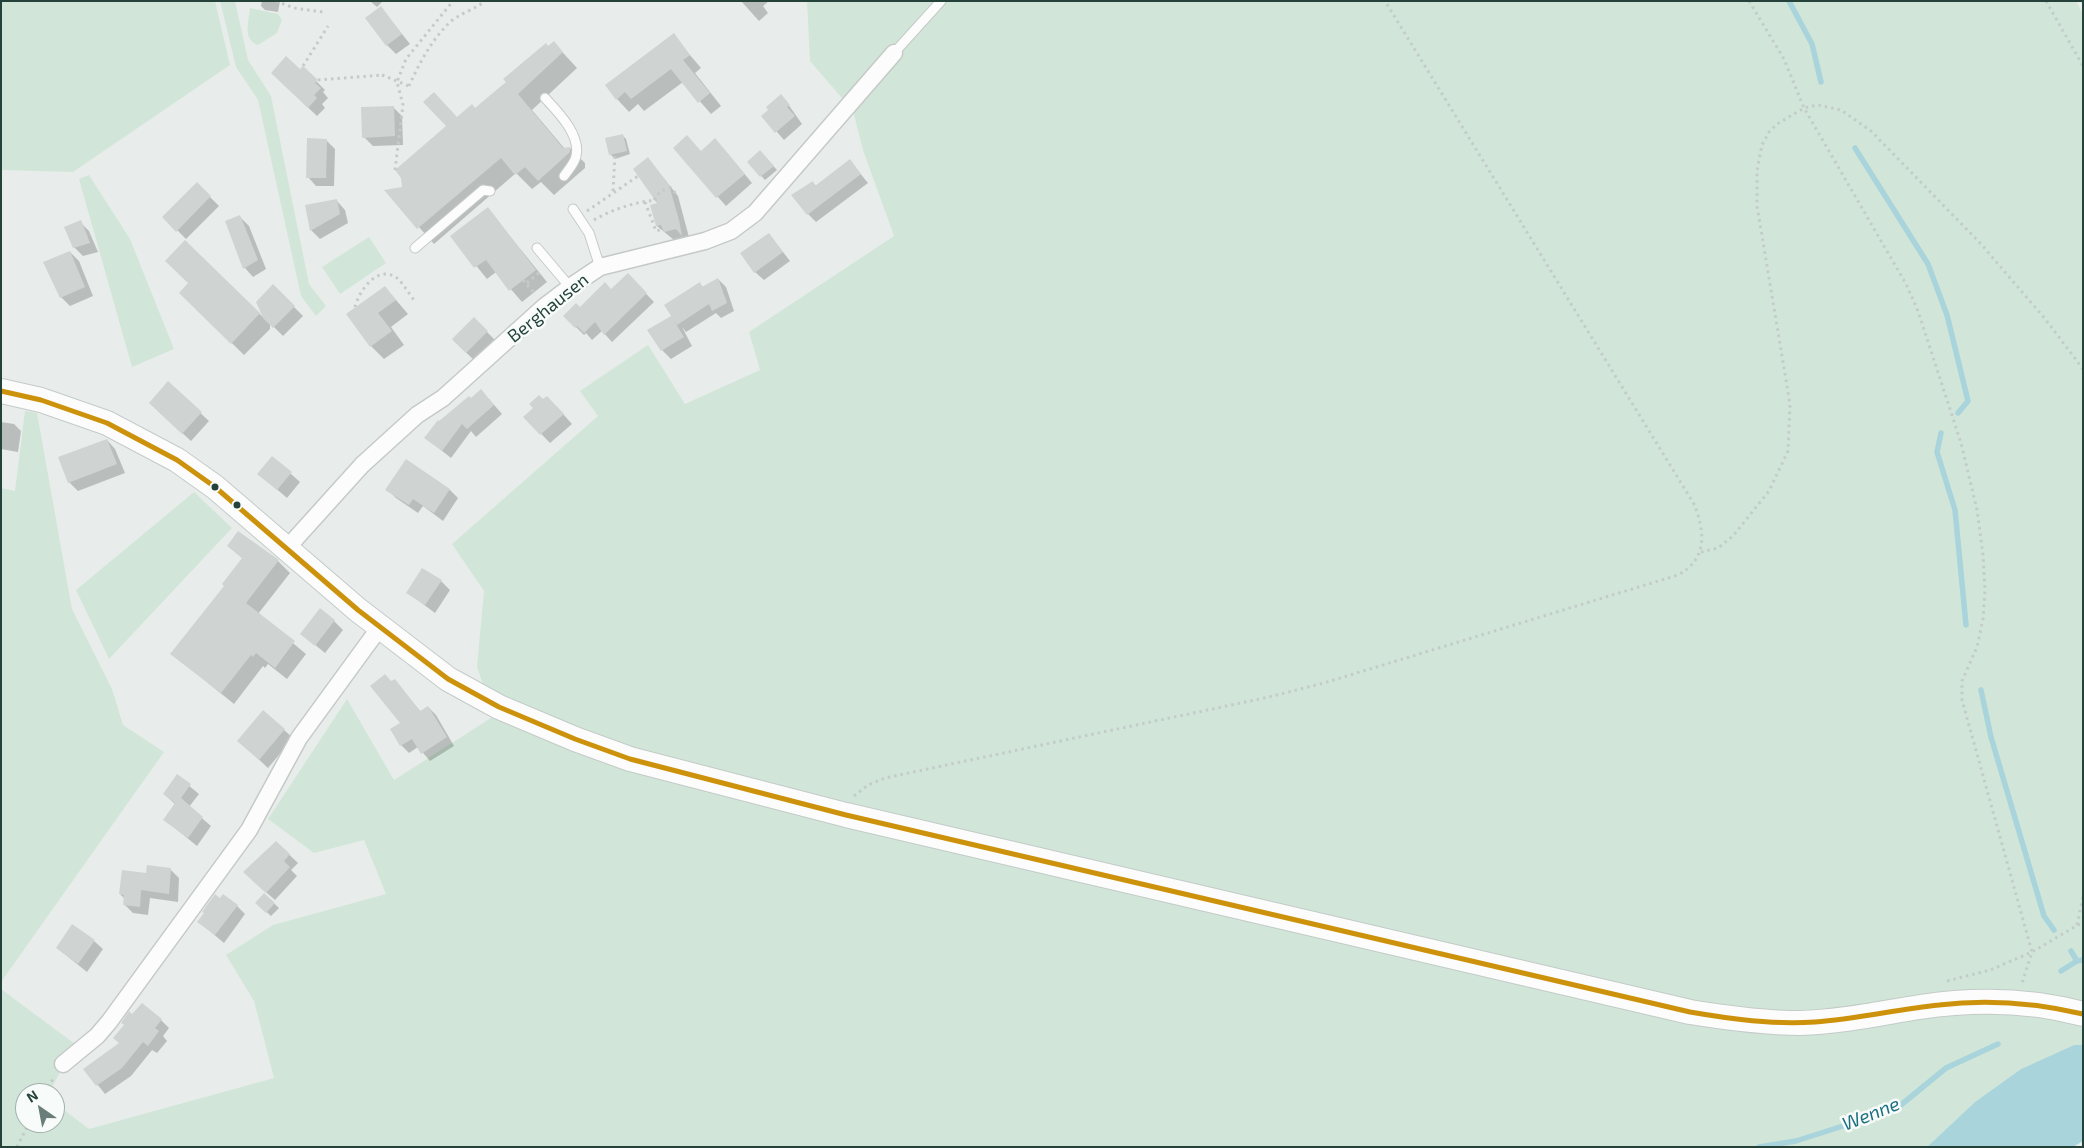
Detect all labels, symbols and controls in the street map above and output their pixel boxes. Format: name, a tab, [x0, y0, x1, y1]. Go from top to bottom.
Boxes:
street label: Berghausen	[503, 269, 593, 347]
unlabelled marker	[210, 482, 220, 492]
unlabelled marker	[232, 500, 242, 510]
north arrow	[15, 1083, 65, 1133]
text: N	[23, 1086, 41, 1106]
water label: Wenne	[1839, 1092, 1903, 1136]

